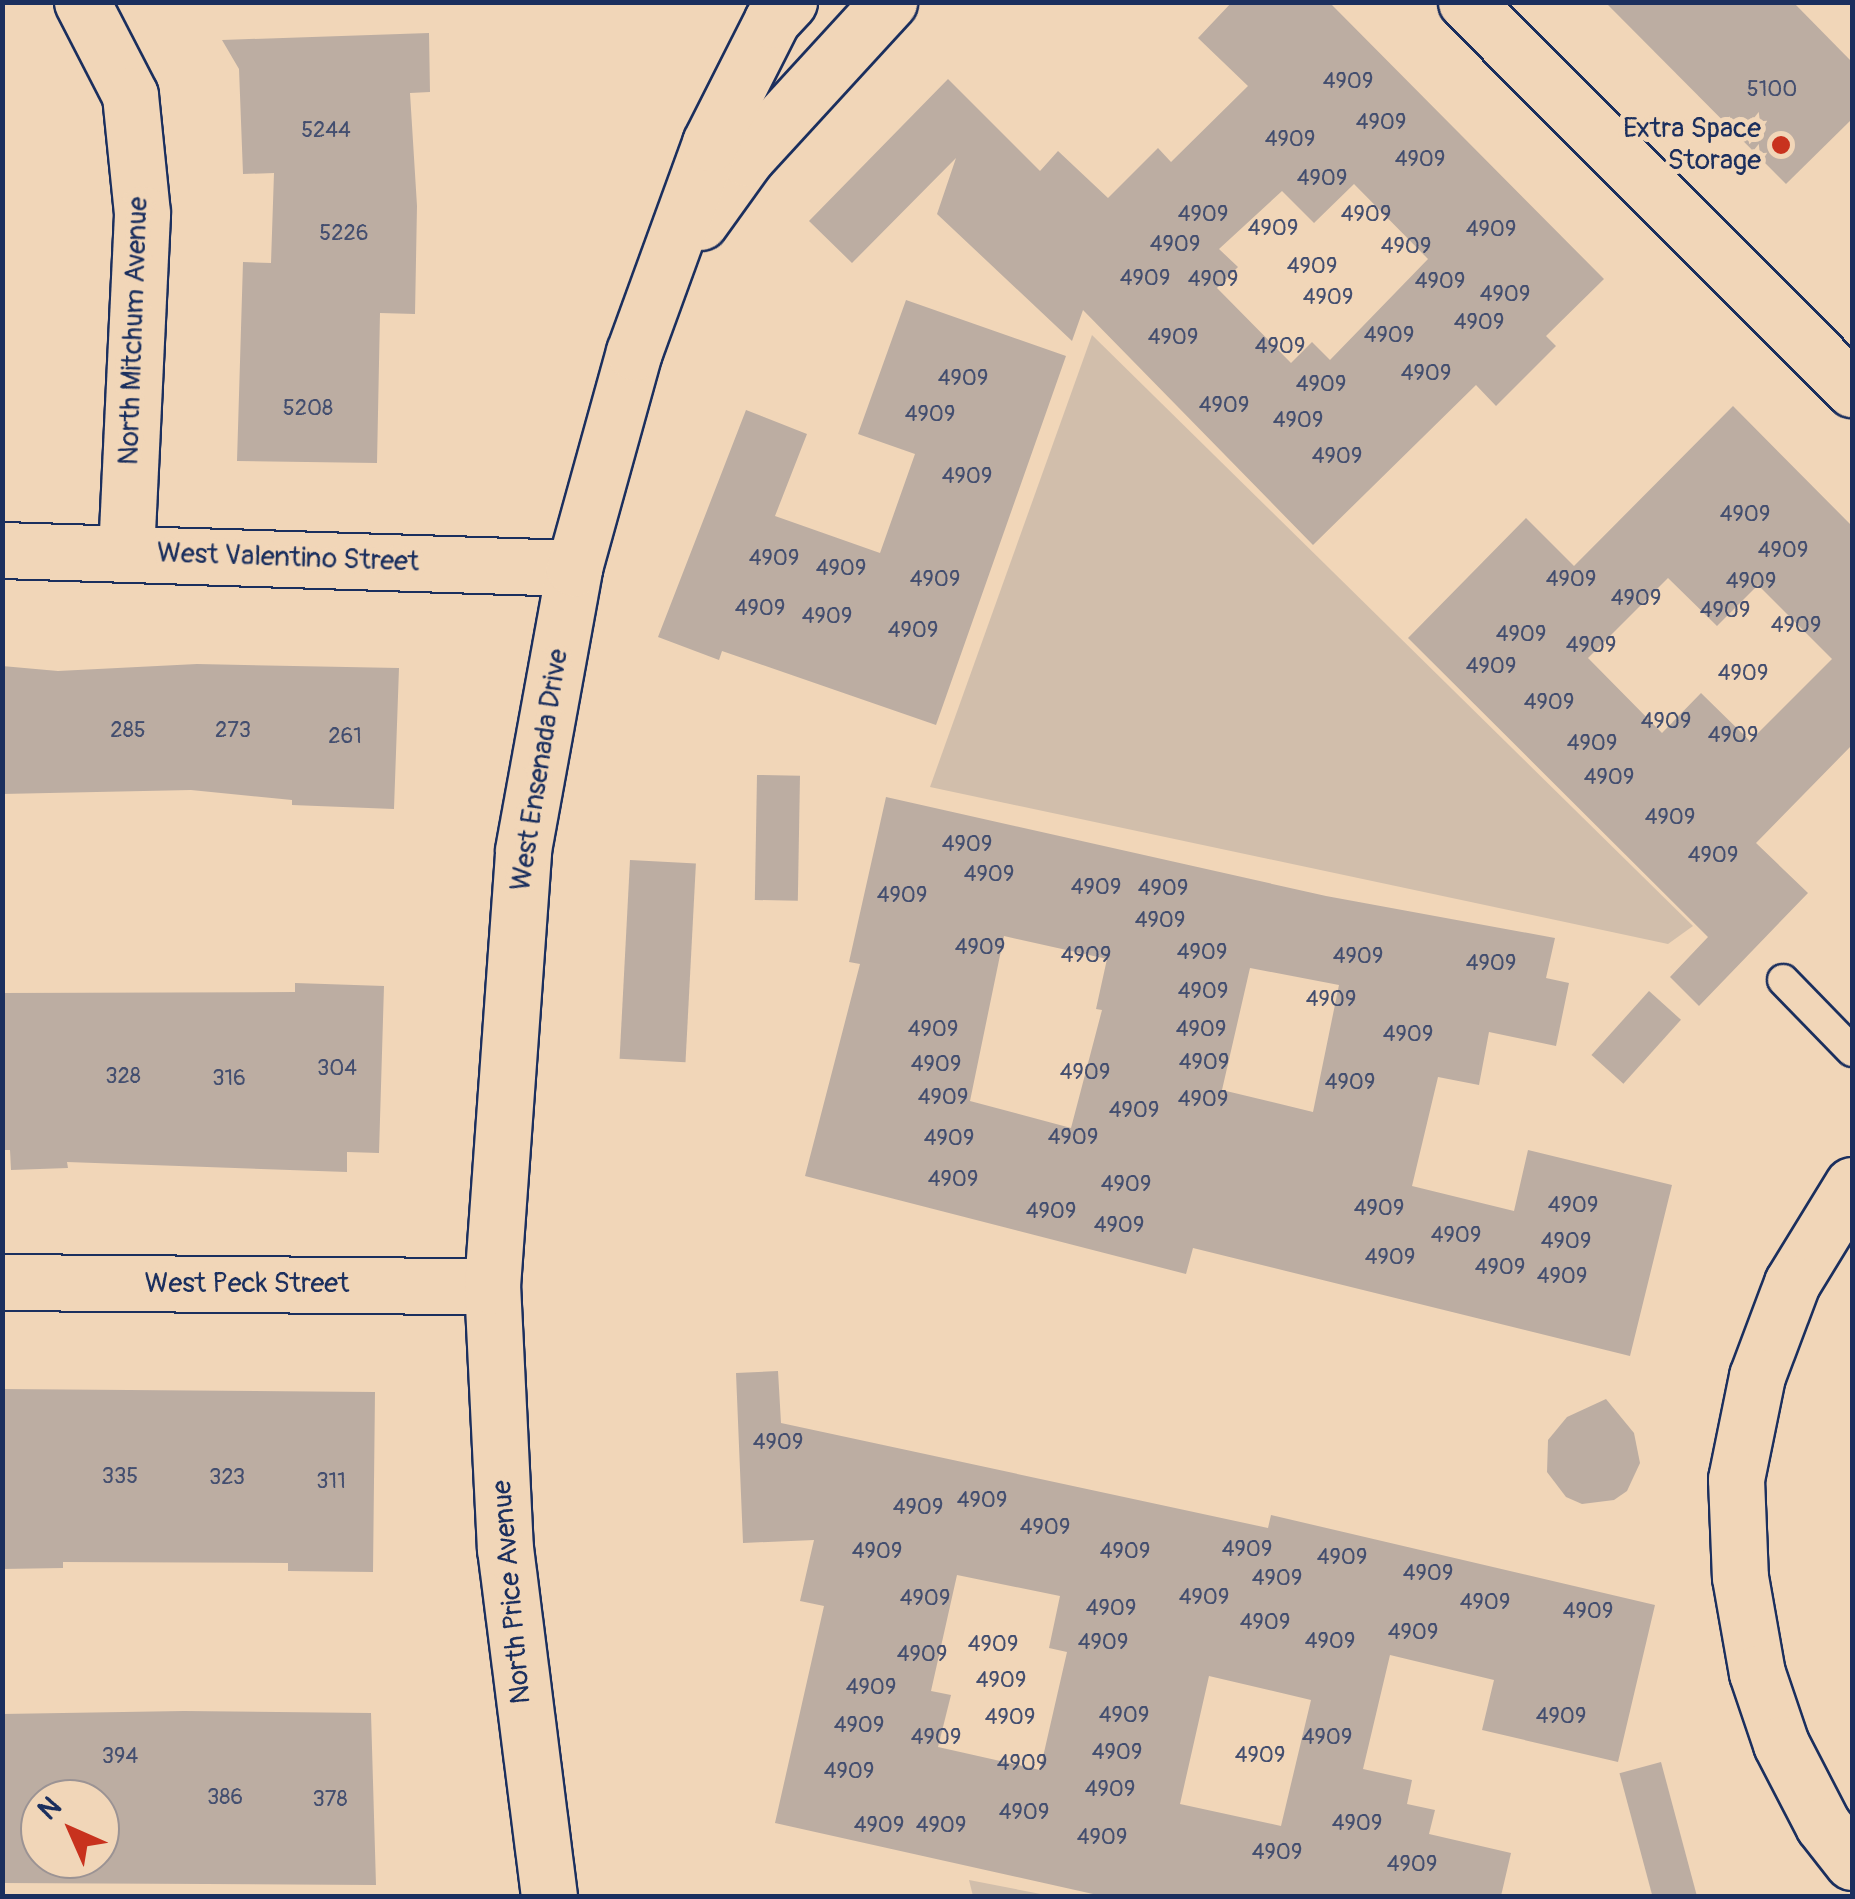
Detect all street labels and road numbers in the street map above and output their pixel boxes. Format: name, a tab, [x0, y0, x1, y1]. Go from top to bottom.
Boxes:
street label: North Mitchum Avenue	[113, 196, 155, 466]
street label: West Valentino Street	[156, 537, 420, 579]
street label: West Ensenada Drive	[504, 647, 576, 893]
street label: West Peck Street	[145, 1267, 349, 1301]
street label: North Price Avenue	[485, 1479, 539, 1705]

